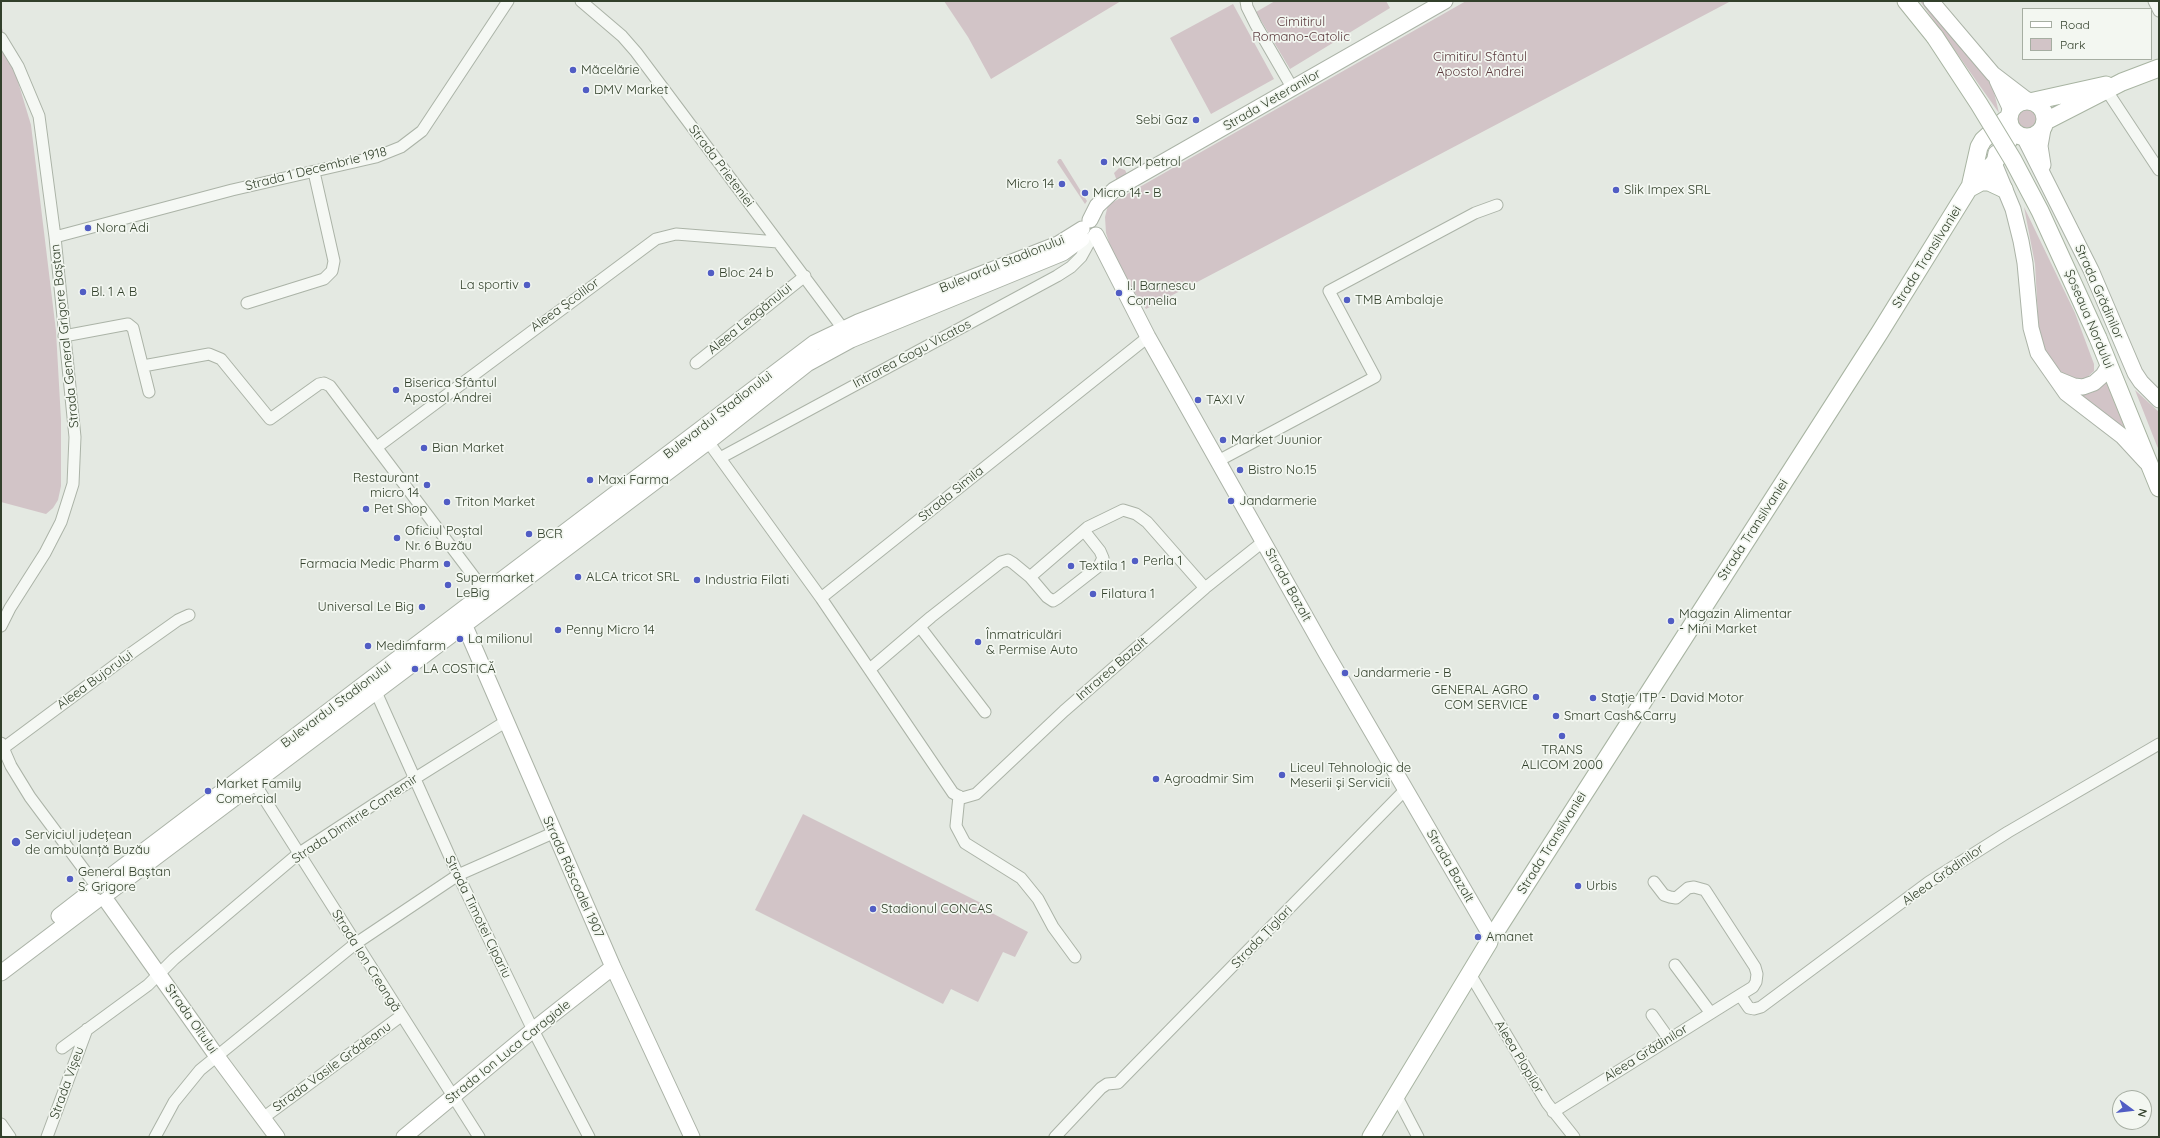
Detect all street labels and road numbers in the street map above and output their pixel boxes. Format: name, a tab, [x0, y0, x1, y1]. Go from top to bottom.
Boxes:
street label: Strada Veteranilor	[1221, 66, 1323, 134]
street label: Strada Prieteniei	[685, 122, 757, 210]
street label: Strada 1 Decembrie 1918	[244, 144, 388, 194]
street label: Strada Transilvaniei	[1889, 203, 1965, 311]
street label: Bulevardul Stadionului	[937, 232, 1067, 296]
street label: Strada Grădinilor	[2071, 242, 2127, 342]
street label: Strada General Grigore Baștan	[48, 243, 82, 429]
street label: Șoseaua Nordului	[2061, 267, 2117, 371]
street label: Aleea Școlilor	[528, 275, 602, 335]
street label: Aleea Leagănului	[705, 280, 795, 358]
street label: Intrarea Gogu Vicatos	[850, 316, 974, 392]
street label: Bulevardul Stadionului	[661, 368, 775, 462]
street label: Strada Simila	[915, 463, 987, 525]
street label: Strada Transilvaniei	[1714, 476, 1792, 584]
street label: Strada Bazalt	[1261, 546, 1315, 624]
street label: Intrarea Bazalt	[1073, 634, 1151, 704]
street label: Aleea Bujorului	[54, 647, 136, 713]
street label: Bulevardul Stadionului	[278, 659, 394, 751]
street label: Strada Dimitrie Cantemir	[289, 771, 421, 867]
street label: Strada Transilvaniei	[1514, 789, 1590, 897]
street label: Strada Răscoalei 1907	[539, 814, 607, 940]
street label: Strada Bazalt	[1423, 827, 1477, 905]
street label: Aleea Grădinilor	[1899, 841, 1987, 909]
street label: Strada Timotei Cipariu	[442, 853, 514, 981]
street label: Strada Țiglari	[1228, 902, 1296, 972]
street label: Strada Ion Creangă	[328, 907, 404, 1015]
street label: Strada Oltului	[161, 981, 221, 1057]
street label: Strada Ion Luca Caragiale	[442, 997, 574, 1107]
street label: Aleea Plopilor	[1491, 1018, 1547, 1096]
street label: Strada Vasile Grădeanu	[270, 1019, 394, 1115]
street label: Aleea Grădinilor	[1601, 1021, 1691, 1085]
street label: Strada Vișeu	[47, 1045, 87, 1121]

